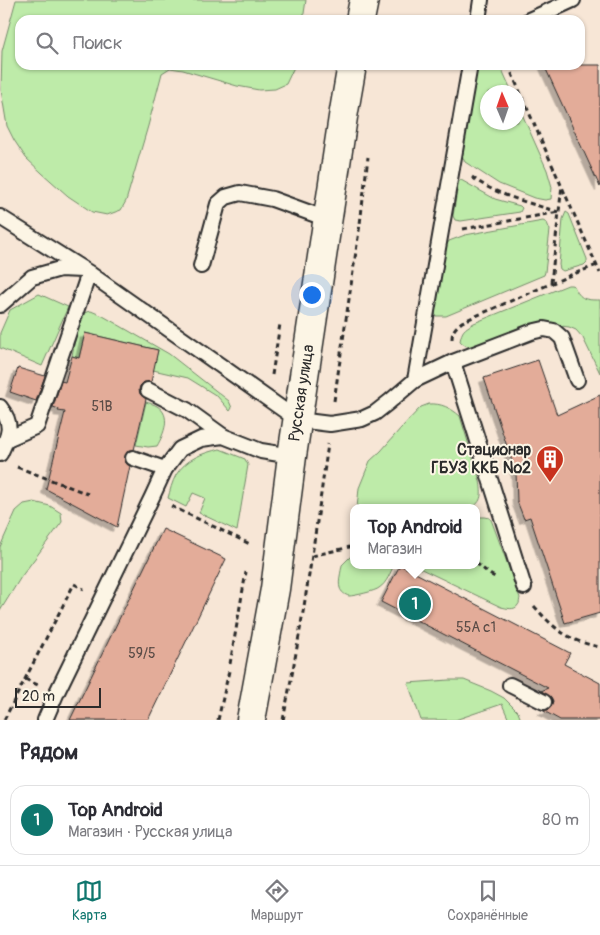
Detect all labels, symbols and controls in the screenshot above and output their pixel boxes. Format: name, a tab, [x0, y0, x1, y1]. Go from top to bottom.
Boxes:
search box	[15, 15, 585, 70]
icon: search	[33, 29, 61, 57]
text: Поиск	[73, 31, 123, 55]
north arrow	[480, 85, 525, 130]
your location	[299, 282, 325, 308]
street label: Русская улица	[284, 343, 319, 443]
house number: 51В	[92, 398, 113, 415]
place label: Стационар ГБУЗ ККБ №2	[431, 440, 531, 478]
building icon: Стационар ГБУЗ ККБ №2	[535, 444, 565, 483]
popup	[350, 504, 480, 569]
text: Top Android	[368, 515, 462, 539]
text: Магазин	[368, 539, 422, 559]
pin: 1	[399, 585, 431, 623]
house number: 55А с1	[456, 619, 496, 636]
house number: 59/5	[128, 645, 156, 662]
scale bar	[15, 685, 101, 708]
text: 20 m	[22, 688, 55, 705]
text: Рядом	[20, 739, 78, 766]
text: Top Android	[68, 798, 163, 822]
text: 1	[34, 810, 40, 830]
text: 80 m	[542, 810, 579, 830]
text: Магазин · Русская улица	[68, 822, 232, 842]
tab: Карта	[72, 877, 107, 924]
tab: Маршрут	[251, 877, 303, 924]
tab: Сохранённые	[447, 877, 528, 924]

